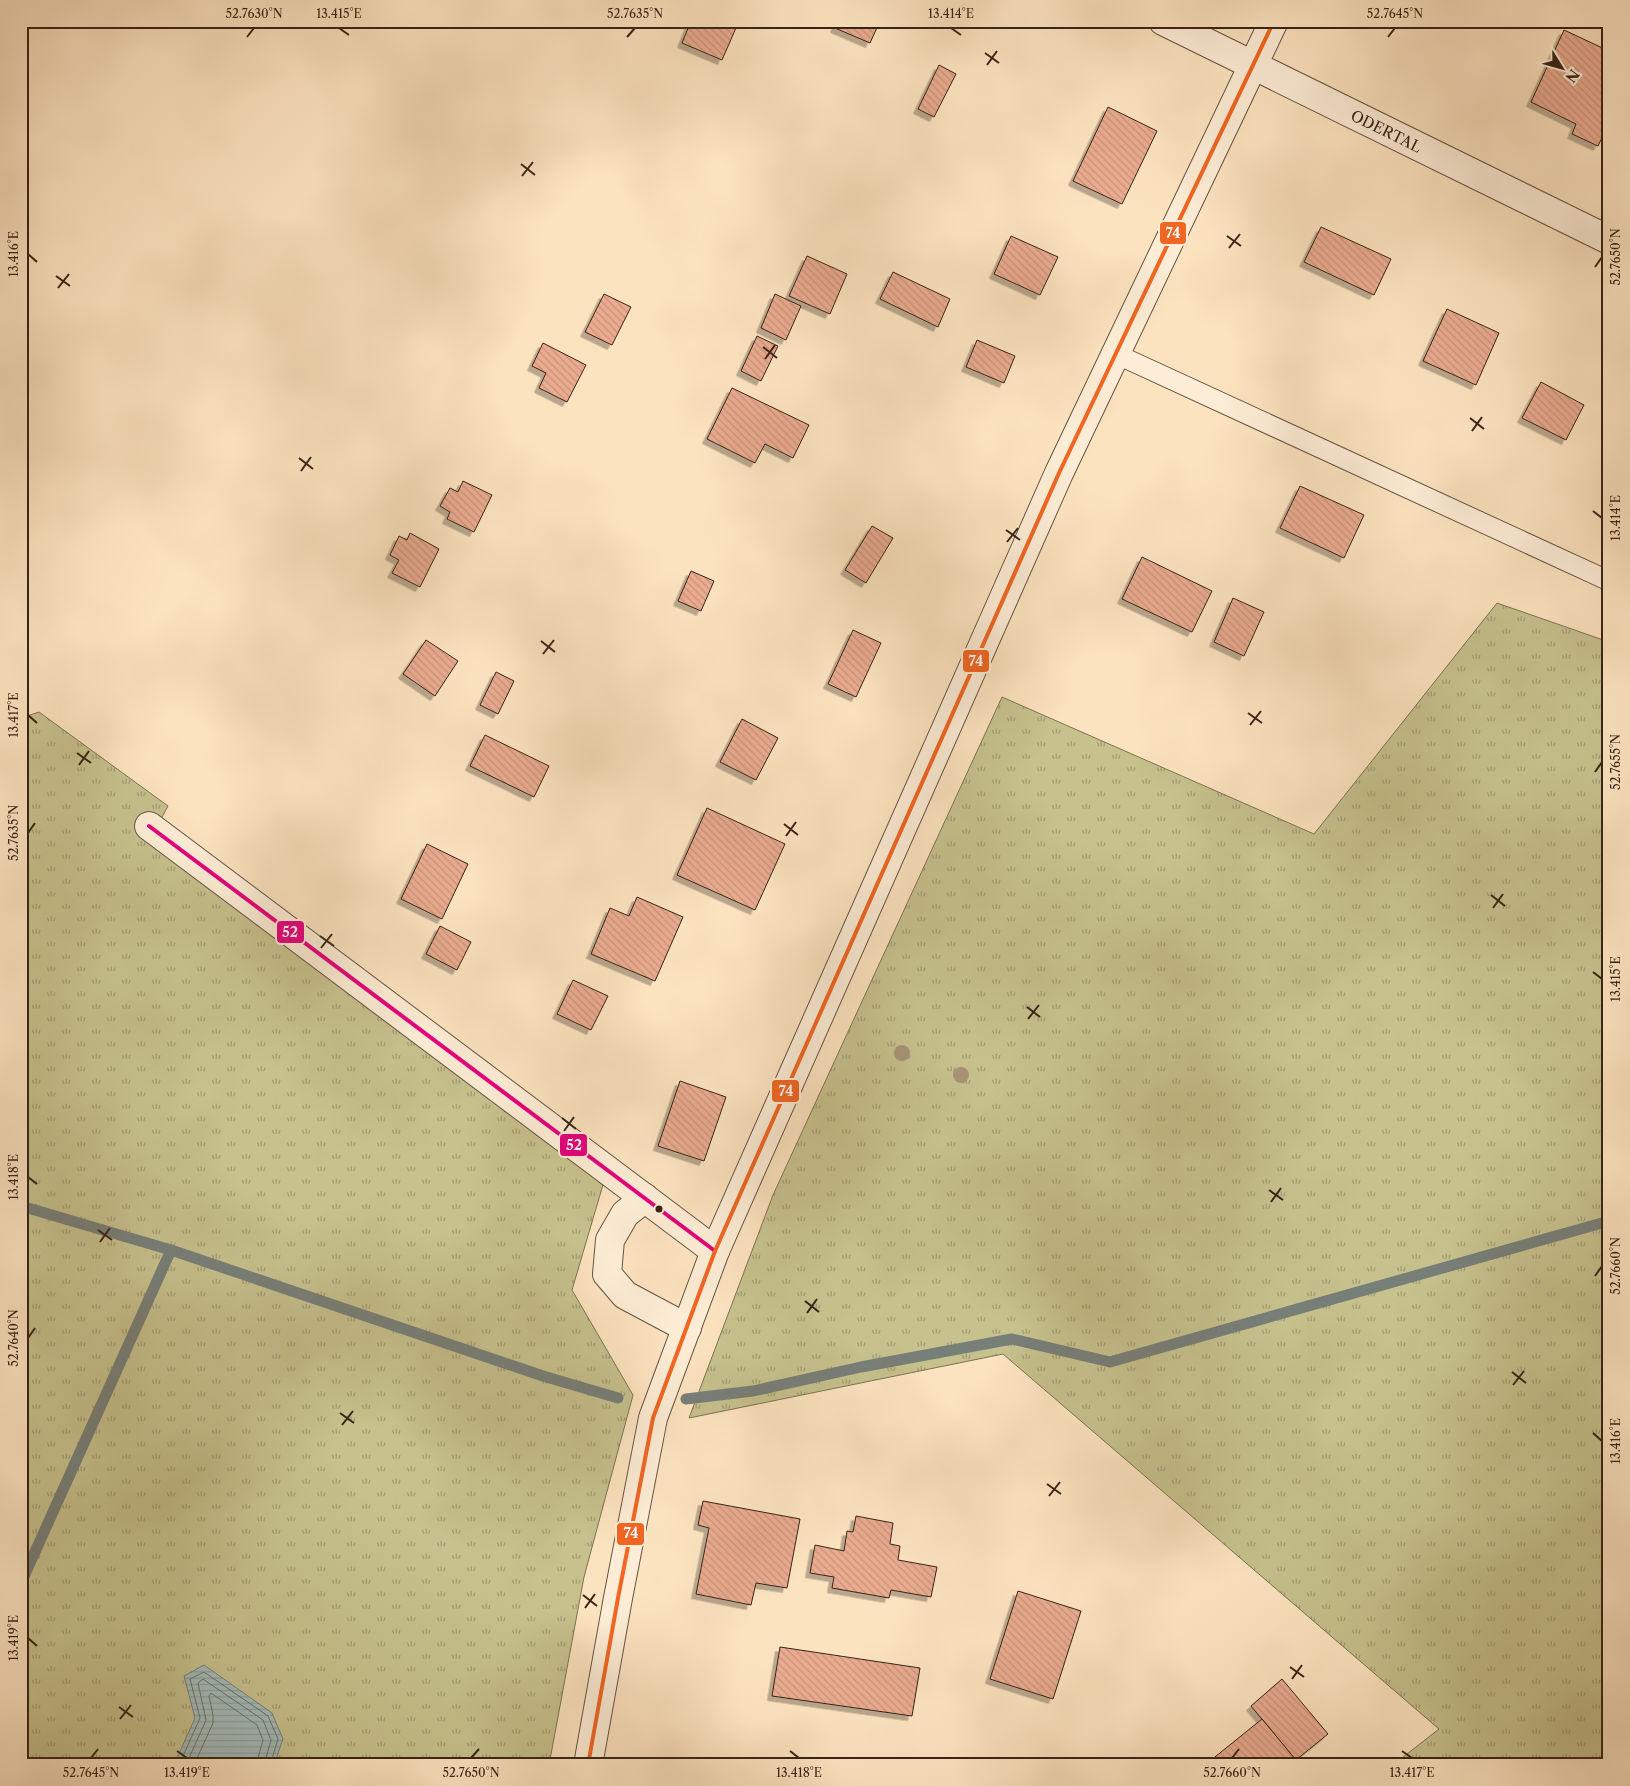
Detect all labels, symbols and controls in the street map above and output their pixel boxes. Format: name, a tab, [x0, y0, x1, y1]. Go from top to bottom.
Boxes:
text: 52.7630°N	[225, 6, 283, 21]
text: 13.415°E	[316, 6, 362, 21]
text: 52.7635°N	[607, 6, 663, 21]
text: 13.414°E	[928, 6, 974, 21]
text: 52.7645°N	[1367, 6, 1423, 21]
north arrow	[1538, 42, 1588, 92]
text: N	[1562, 66, 1583, 86]
street label: ODERTAL	[1348, 105, 1425, 156]
line badge: 74	[1159, 221, 1187, 245]
text: 74	[1165, 224, 1181, 242]
text: 52.7650°N	[1608, 228, 1623, 286]
text: 13.416°E	[6, 231, 21, 277]
text: 13.414°E	[1608, 495, 1623, 541]
line badge: 74	[962, 649, 990, 673]
text: 74	[968, 652, 984, 670]
text: 13.417°E	[6, 693, 21, 737]
text: 52.7655°N	[1608, 734, 1623, 790]
text: 52.7635°N	[6, 805, 21, 861]
line badge: 52	[276, 920, 305, 944]
text: 52	[282, 923, 298, 941]
text: 13.415°E	[1608, 956, 1623, 1002]
line badge: 74	[771, 1079, 800, 1103]
text: 74	[778, 1082, 794, 1100]
line badge: 52	[559, 1133, 588, 1157]
text: 52	[566, 1136, 582, 1154]
text: 13.418°E	[6, 1154, 21, 1200]
unlabelled marker	[654, 1204, 664, 1214]
text: 52.7660°N	[1608, 1237, 1623, 1295]
text: 52.7640°N	[6, 1309, 21, 1367]
text: 13.416°E	[1608, 1418, 1623, 1464]
line badge: 74	[616, 1522, 645, 1546]
text: 74	[623, 1524, 639, 1542]
text: 13.419°E	[6, 1615, 21, 1661]
text: 52.7645°N	[63, 1765, 119, 1780]
text: 13.419°E	[164, 1765, 210, 1780]
text: 52.7650°N	[442, 1765, 500, 1780]
text: 13.418°E	[776, 1765, 822, 1780]
text: 52.7660°N	[1203, 1765, 1261, 1780]
text: 13.417°E	[1390, 1765, 1434, 1780]

